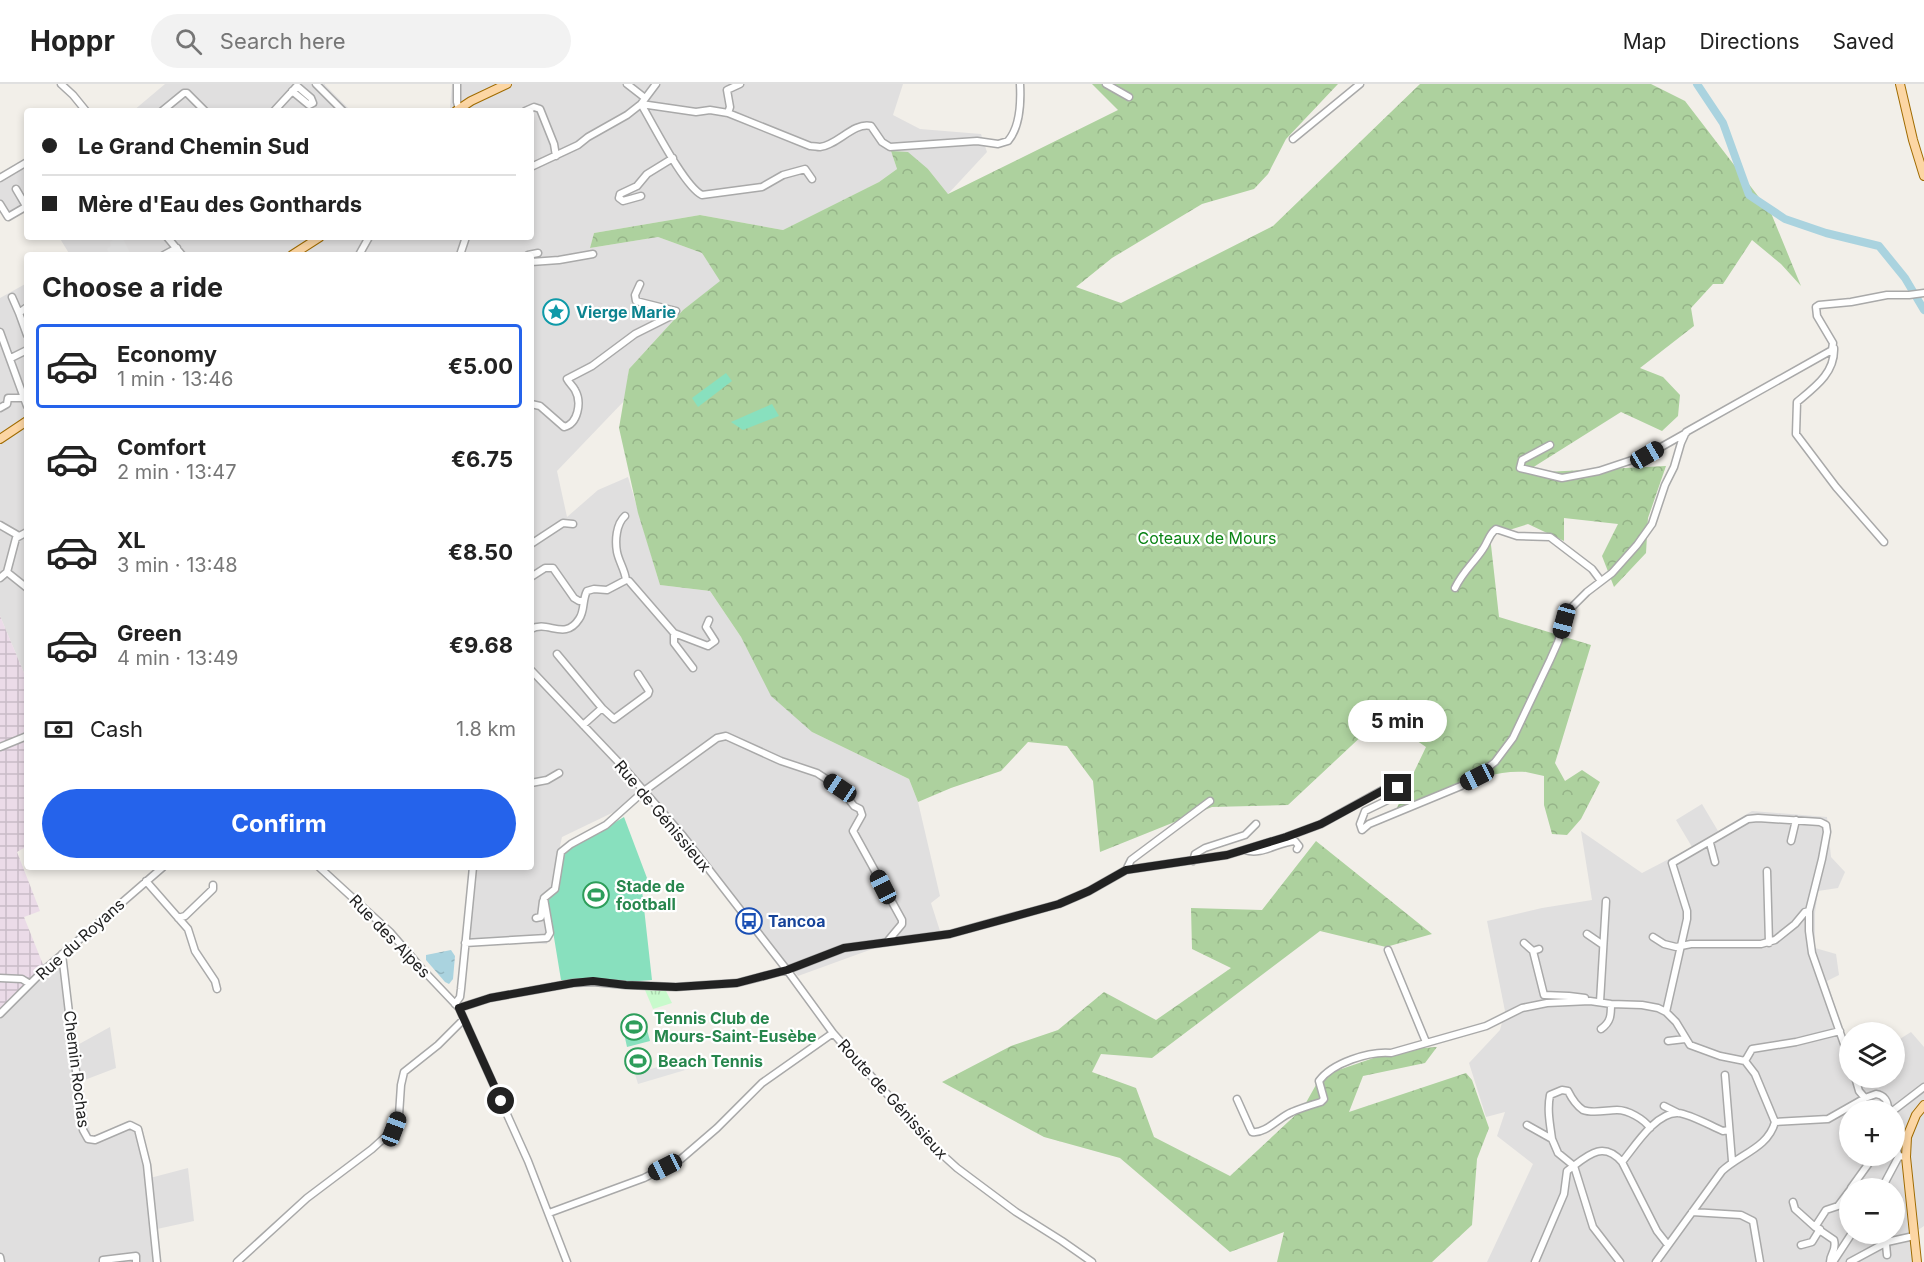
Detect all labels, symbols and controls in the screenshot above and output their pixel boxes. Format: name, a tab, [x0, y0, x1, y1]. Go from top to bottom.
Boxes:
search box	[151, 14, 571, 68]
text: Hoppr	[30, 24, 115, 58]
icon: search	[172, 25, 205, 58]
text: Search here	[220, 28, 346, 54]
text: Map	[1623, 29, 1666, 54]
text: Directions	[1699, 29, 1800, 54]
text: Saved	[1833, 29, 1894, 54]
text: Le Grand Chemin Sud	[78, 133, 309, 159]
text: Mère d'Eau des Gonthards	[78, 191, 362, 217]
text: Choose a ride	[42, 271, 223, 304]
place icon: Vierge Marie	[541, 297, 571, 327]
place label: Vierge Marie	[576, 302, 676, 322]
icon: car	[45, 339, 99, 393]
text: Economy	[117, 341, 217, 367]
text: €5.00	[448, 353, 513, 379]
text: 1 min · 13:46	[117, 367, 234, 391]
icon: car	[45, 432, 99, 486]
text: Comfort	[117, 434, 206, 460]
car	[1627, 438, 1667, 472]
text: €6.75	[451, 446, 513, 472]
text: 2 min · 13:47	[117, 460, 237, 484]
icon: car	[45, 525, 99, 579]
text: XL	[117, 527, 146, 553]
park label: Coteaux de Mours	[1137, 528, 1277, 548]
text: €8.50	[448, 539, 513, 565]
text: 3 min · 13:48	[117, 553, 238, 577]
car	[1551, 601, 1577, 641]
icon: car	[45, 618, 99, 672]
text: Green	[117, 620, 182, 646]
text: €9.68	[449, 632, 513, 658]
text: 4 min · 13:49	[117, 646, 238, 670]
callout: 5 min	[1348, 701, 1448, 743]
text: 5 min	[1371, 709, 1424, 733]
icon: cash	[42, 713, 75, 746]
text: Cash	[90, 716, 143, 742]
text: 1.8 km	[456, 717, 516, 741]
street label: Rue de Génissieux	[610, 756, 716, 876]
car	[1457, 761, 1497, 793]
car	[820, 770, 860, 806]
route end	[1384, 774, 1411, 801]
button: Confirm	[42, 789, 516, 858]
car	[867, 867, 899, 907]
place label: Stade de football	[616, 876, 685, 914]
sports icon: Stade de football	[581, 880, 611, 910]
street label: Rue des Alpes	[345, 890, 435, 982]
street label: Rue du Royans	[32, 894, 128, 984]
bus stop icon: Tancoa	[734, 906, 764, 936]
place label: Tancoa	[768, 911, 825, 931]
place label: Tennis Club de Mours-Saint-Eusèbe	[654, 1008, 817, 1046]
street label: Chemin Rochas	[60, 1009, 94, 1129]
sports icon: Tennis Club de Mours-Saint-Eusèbe	[619, 1012, 649, 1042]
map controls	[1839, 1022, 1905, 1244]
button: layers	[1839, 1022, 1905, 1088]
street label: Route de Génissieux	[834, 1035, 952, 1163]
sports icon: Beach Tennis	[623, 1046, 653, 1076]
place label: Beach Tennis	[658, 1051, 763, 1071]
route start	[487, 1087, 514, 1114]
button: +	[1839, 1100, 1905, 1166]
car	[379, 1109, 409, 1149]
car	[645, 1151, 685, 1183]
button: −	[1839, 1178, 1905, 1244]

